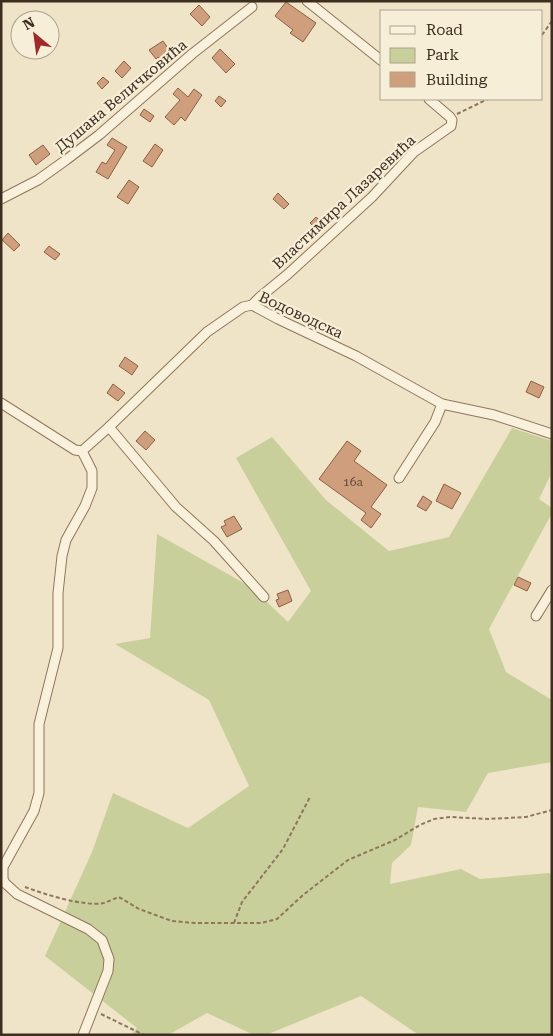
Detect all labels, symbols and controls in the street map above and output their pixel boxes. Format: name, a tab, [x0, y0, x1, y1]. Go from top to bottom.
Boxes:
north arrow	[10, 10, 60, 60]
legend	[380, 10, 543, 100]
text: N	[20, 14, 37, 33]
text: Road	[426, 21, 463, 39]
street label: Душана Величковића	[52, 36, 190, 156]
text: Park	[426, 46, 460, 64]
text: Building	[426, 71, 488, 89]
street label: Властимира Лазаревића	[269, 131, 419, 273]
street label: Водоводска	[256, 288, 346, 342]
house number: 16a	[343, 475, 363, 489]

